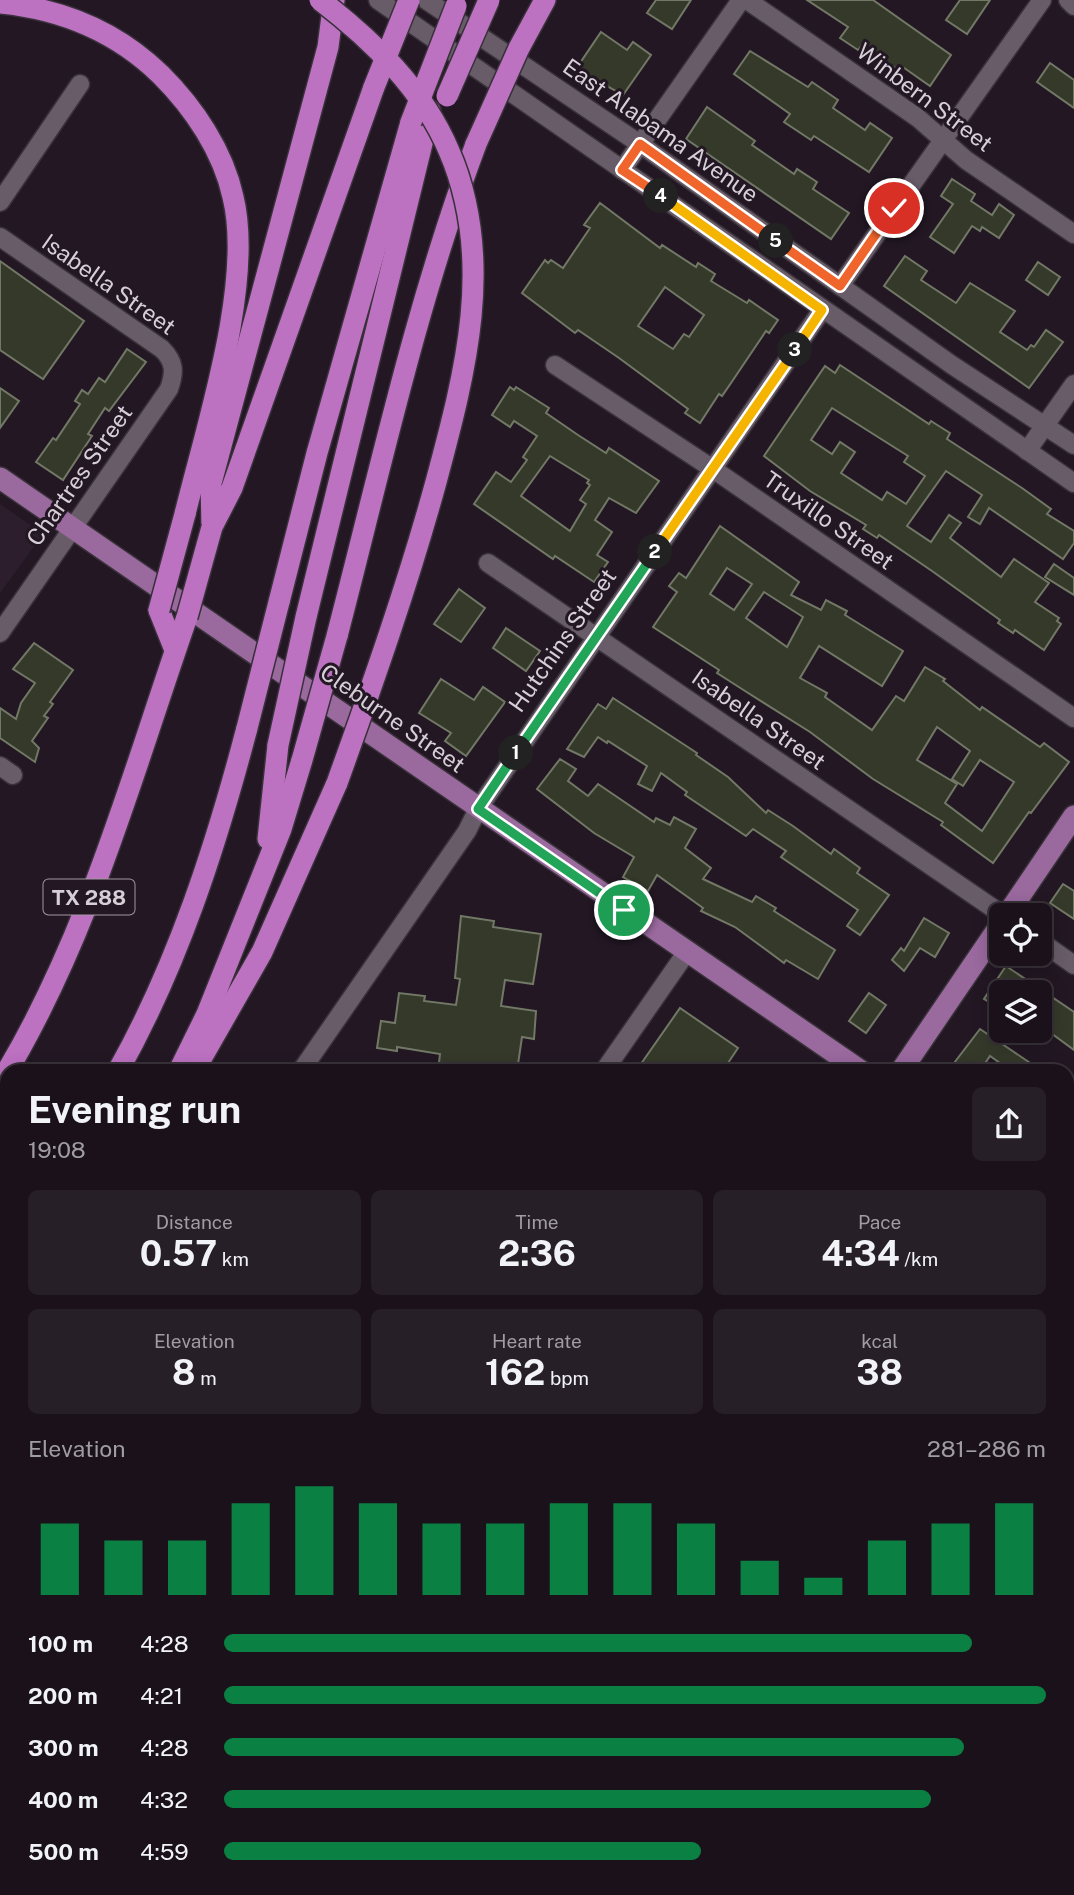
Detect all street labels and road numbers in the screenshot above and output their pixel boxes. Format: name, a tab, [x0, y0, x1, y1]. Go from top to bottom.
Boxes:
street label: Winbern Street	[852, 37, 998, 157]
street label: East Alabama Avenue	[558, 52, 764, 208]
street label: Isabella Street	[37, 228, 181, 340]
street label: Chartres Street	[20, 399, 138, 551]
street label: Truxillo Street	[759, 465, 899, 575]
street label: Hutchins Street	[503, 563, 621, 717]
street label: Cleburne Street	[315, 658, 471, 778]
street label: Isabella Street	[687, 663, 831, 775]
road number: TX 288	[43, 880, 134, 914]

